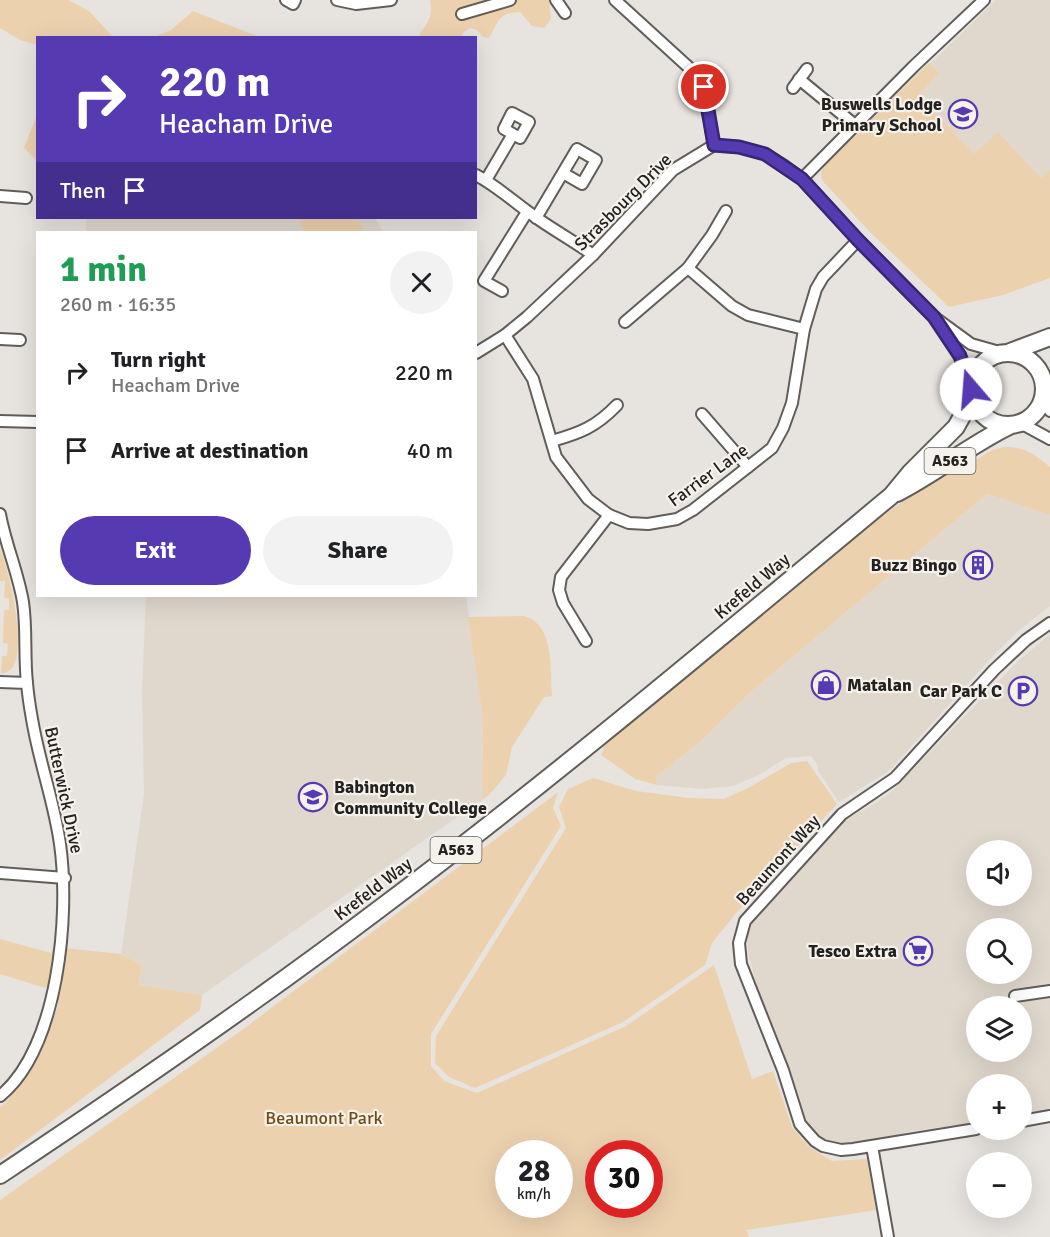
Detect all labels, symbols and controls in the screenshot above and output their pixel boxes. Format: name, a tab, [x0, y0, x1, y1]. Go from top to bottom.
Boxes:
text: 220 m	[159, 57, 270, 108]
icon: right	[60, 60, 138, 138]
pin	[678, 61, 729, 112]
icon: arrive	[687, 70, 720, 103]
place label: Buswells Lodge Primary School	[821, 93, 942, 136]
school or university icon: Buswells Lodge Primary School	[947, 98, 979, 130]
text: Heacham Drive	[159, 108, 333, 141]
street label: Strasbourg Drive	[570, 149, 676, 255]
icon: arrive	[118, 174, 151, 207]
text: Then	[60, 177, 106, 204]
text: 1 min	[60, 247, 147, 292]
button: close	[390, 251, 453, 314]
text: 260 m · 16:35	[60, 292, 176, 317]
text: Turn right	[111, 346, 206, 373]
icon: right	[60, 356, 93, 389]
position arrow	[939, 357, 1003, 421]
text: 220 m	[395, 359, 453, 386]
text: Heacham Drive	[111, 373, 240, 398]
icon: arrive	[60, 434, 93, 467]
text: Arrive at destination	[111, 437, 308, 464]
text: 40 m	[407, 437, 453, 464]
street label: Farrier Lane	[664, 439, 752, 511]
road number: A563	[924, 448, 976, 474]
button: Exit	[60, 516, 251, 585]
button: Share	[263, 516, 453, 585]
street label: Krefeld Way	[710, 548, 795, 624]
building icon: Buzz Bingo	[962, 549, 994, 581]
place label: Buzz Bingo	[871, 554, 957, 576]
shop icon: Matalan	[810, 669, 842, 701]
place label: Matalan	[847, 674, 912, 696]
parking icon: Car Park C	[1007, 675, 1039, 707]
place label: Car Park C	[920, 680, 1002, 702]
street label: Butterwick Drive	[40, 725, 88, 855]
place label: Babington Community College	[334, 776, 487, 819]
school or university icon: Babington Community College	[297, 781, 329, 813]
street label: Beaumont Way	[731, 810, 825, 910]
road number: A563	[430, 837, 482, 863]
map controls	[966, 840, 1032, 1218]
button: sound	[966, 840, 1032, 906]
street label: Krefeld Way	[330, 852, 417, 925]
button: search	[966, 918, 1032, 984]
supermarket icon: Tesco Extra	[902, 935, 934, 967]
place label: Tesco Extra	[808, 940, 897, 962]
button: layers	[966, 996, 1032, 1062]
button: +	[966, 1074, 1032, 1140]
park label: Beaumont Park	[265, 1107, 383, 1129]
speed limit sign: 30	[585, 1140, 663, 1218]
button: −	[966, 1152, 1032, 1218]
text: 28	[518, 1153, 550, 1190]
text: km/h	[517, 1185, 551, 1203]

